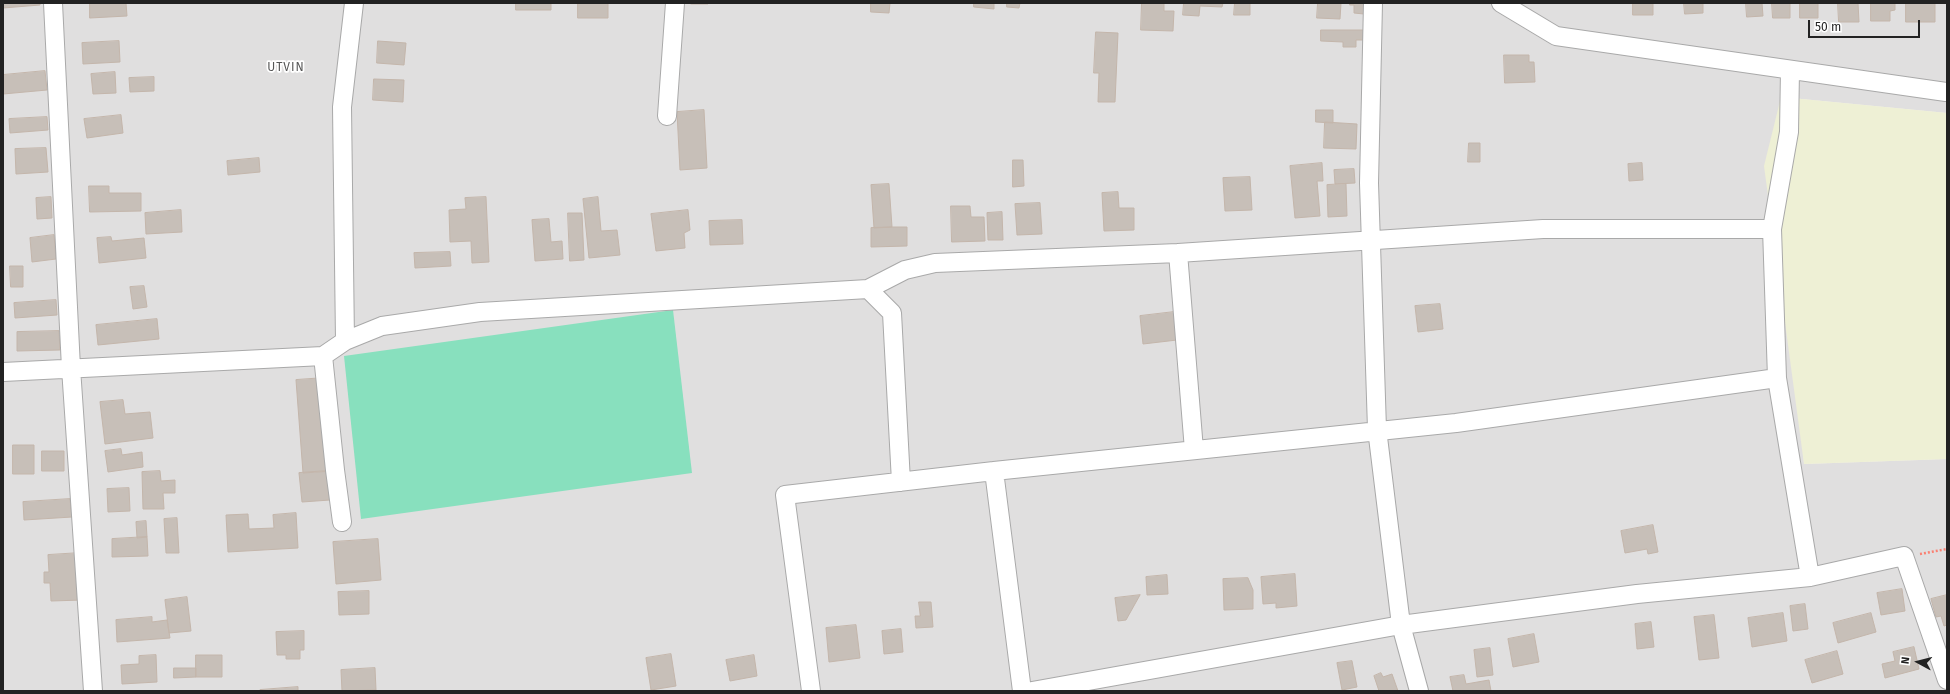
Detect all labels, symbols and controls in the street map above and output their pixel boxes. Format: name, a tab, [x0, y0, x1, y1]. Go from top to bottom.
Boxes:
scale bar	[1810, 12, 1922, 38]
text: 50 m	[1815, 20, 1841, 34]
district label: UTVIN	[267, 61, 305, 75]
north arrow	[1898, 642, 1938, 682]
text: N	[1899, 656, 1912, 665]

